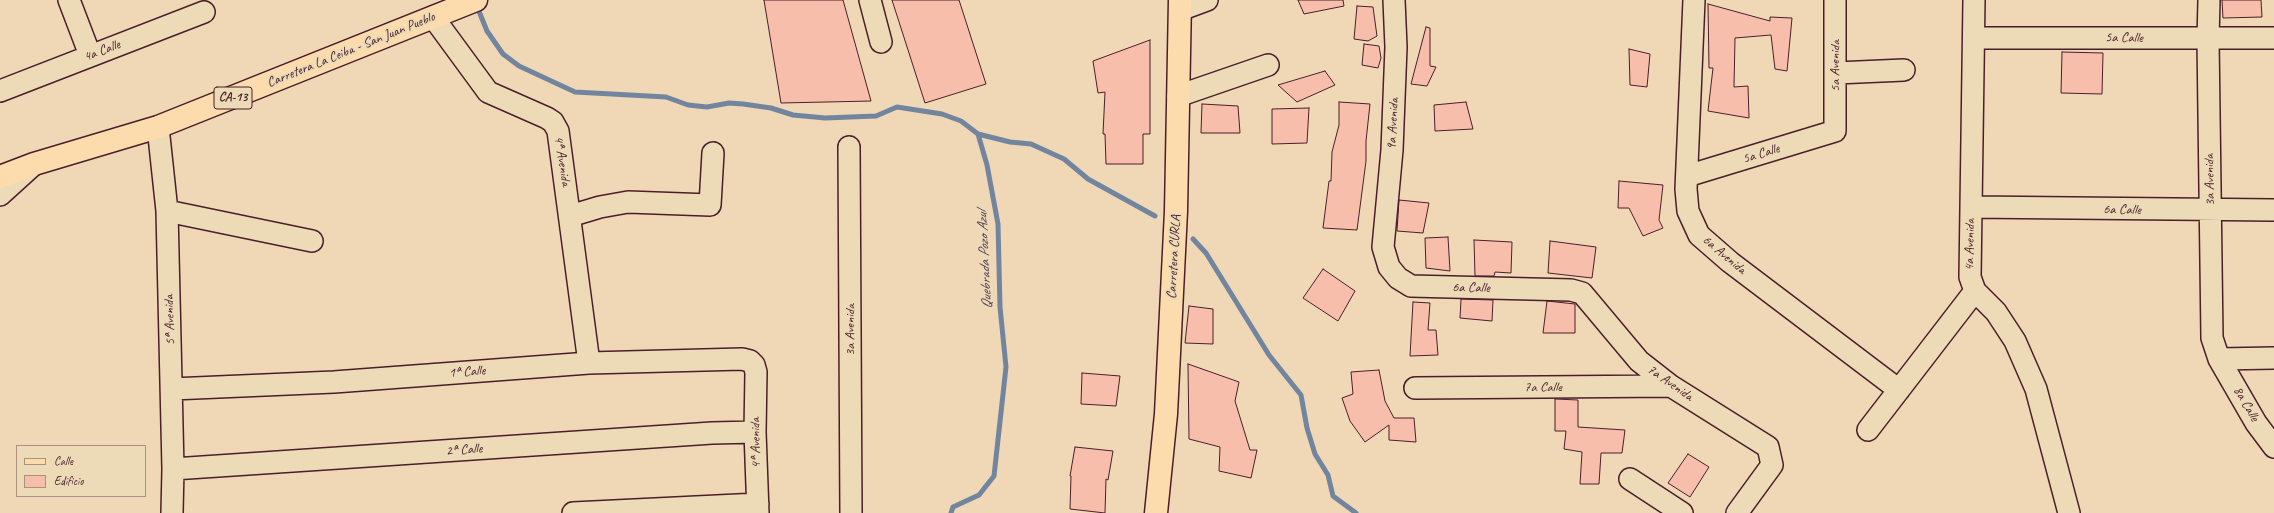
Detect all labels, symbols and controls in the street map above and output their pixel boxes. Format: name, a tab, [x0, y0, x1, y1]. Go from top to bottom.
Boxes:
street label: Carretera La Ceiba - San Juan Pueblo	[265, 9, 437, 91]
street label: 5a Calle	[2105, 29, 2143, 47]
street label: 4a Calle	[81, 36, 123, 66]
street label: 5a Avenida	[1827, 40, 1843, 92]
road number: CA-13	[214, 87, 252, 109]
street label: 9a Avenida	[1383, 98, 1403, 150]
street label: 4ª Avenida	[550, 135, 574, 187]
street label: 5a Calle	[1740, 140, 1782, 168]
street label: 3a Avenida	[2201, 154, 2219, 206]
street label: 6a Calle	[2103, 201, 2141, 219]
water label: Quebrada Pozo Azul	[973, 210, 997, 310]
street label: Carretera CURLA	[1163, 215, 1185, 299]
street label: 4a Avenida	[1961, 219, 1979, 271]
street label: 6a Avenida	[1699, 232, 1749, 278]
street label: 6a Calle	[1452, 279, 1490, 297]
street label: 5ª Avenida	[161, 294, 179, 346]
street label: 3a Avenida	[842, 304, 858, 356]
street label: 7a Avenida	[1644, 361, 1696, 405]
street label: 1ª Calle	[448, 362, 486, 382]
street label: 7a Calle	[1524, 379, 1562, 395]
street label: 8a Calle	[2229, 383, 2263, 425]
street label: 4ª Avenida	[747, 417, 765, 469]
street label: 2ª Calle	[445, 440, 483, 460]
legend	[16, 445, 146, 497]
text: Calle	[54, 453, 73, 469]
text: Edificio	[54, 473, 84, 489]

